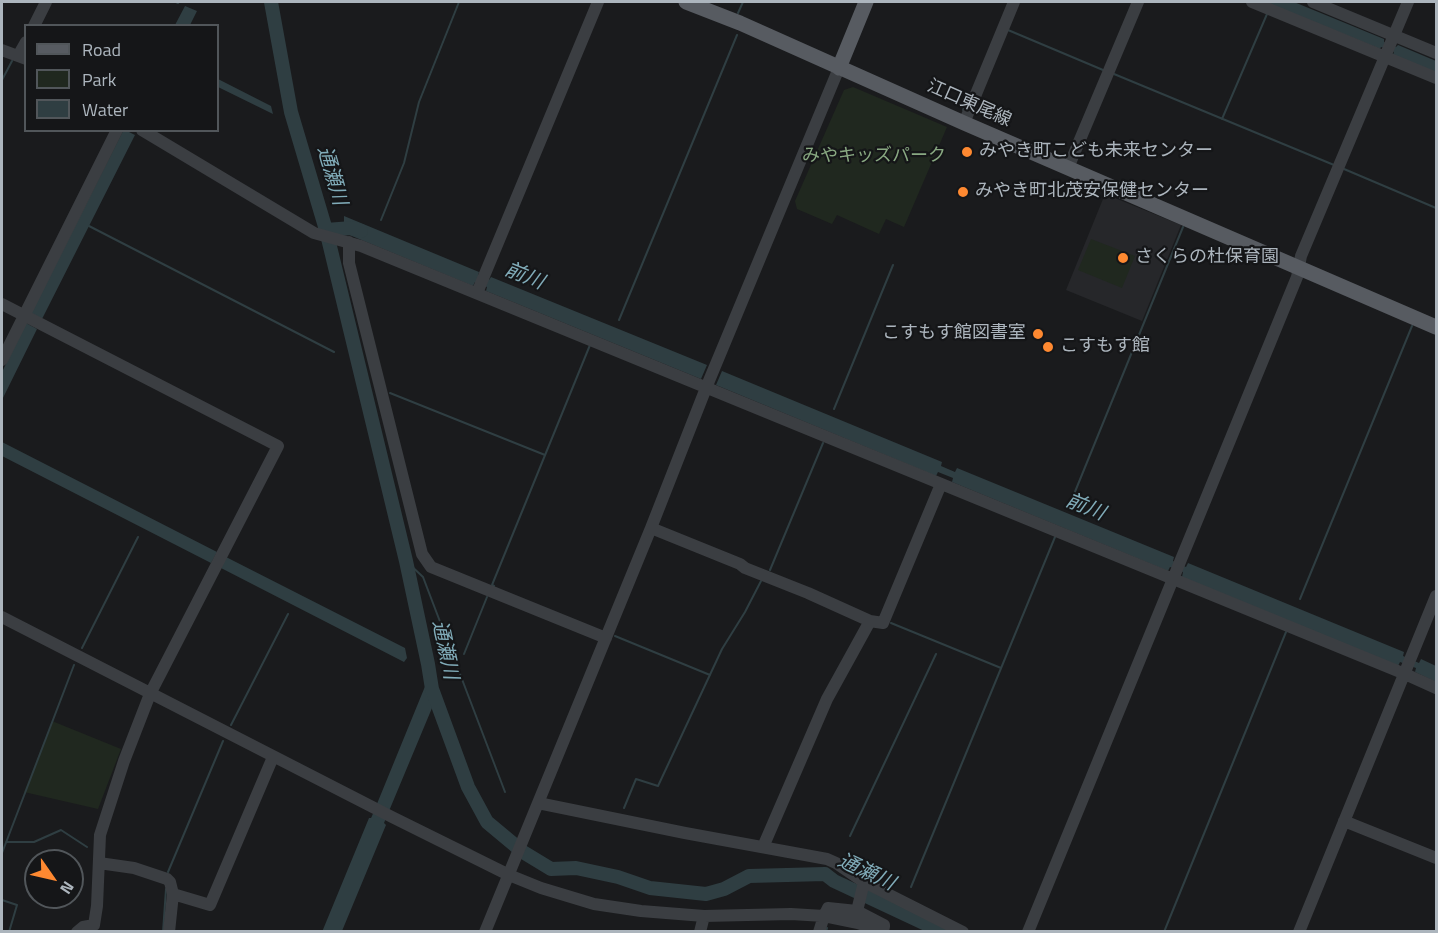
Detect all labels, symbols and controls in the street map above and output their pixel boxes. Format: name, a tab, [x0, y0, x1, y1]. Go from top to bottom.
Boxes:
legend	[24, 24, 219, 132]
text: Road	[82, 36, 121, 63]
text: Park	[82, 66, 116, 93]
street label: 江口東尾線	[923, 76, 1015, 132]
text: Water	[82, 96, 128, 123]
place label: みやき町こども未来センター	[979, 141, 1213, 163]
water label: 通瀬川	[311, 144, 351, 208]
marker: みやき町こども未来センター	[960, 145, 974, 159]
park label: みやキッズパーク	[802, 146, 946, 168]
place label: みやき町北茂安保健センター	[975, 181, 1209, 203]
marker: みやき町北茂安保健センター	[956, 185, 970, 199]
place label: さくらの杜保育園	[1135, 247, 1279, 269]
marker: さくらの杜保育園	[1116, 251, 1130, 265]
water label: 前川	[501, 258, 547, 296]
place label: こすもす館図書室	[882, 323, 1026, 345]
marker: こすもす館図書室	[1031, 327, 1045, 341]
place label: こすもす館	[1060, 336, 1150, 358]
marker: こすもす館	[1041, 340, 1055, 354]
water label: 前川	[1062, 489, 1108, 527]
water label: 通瀬川	[426, 618, 462, 682]
north arrow	[24, 849, 84, 909]
water label: 通瀬川	[834, 849, 898, 897]
text: N	[54, 877, 80, 899]

